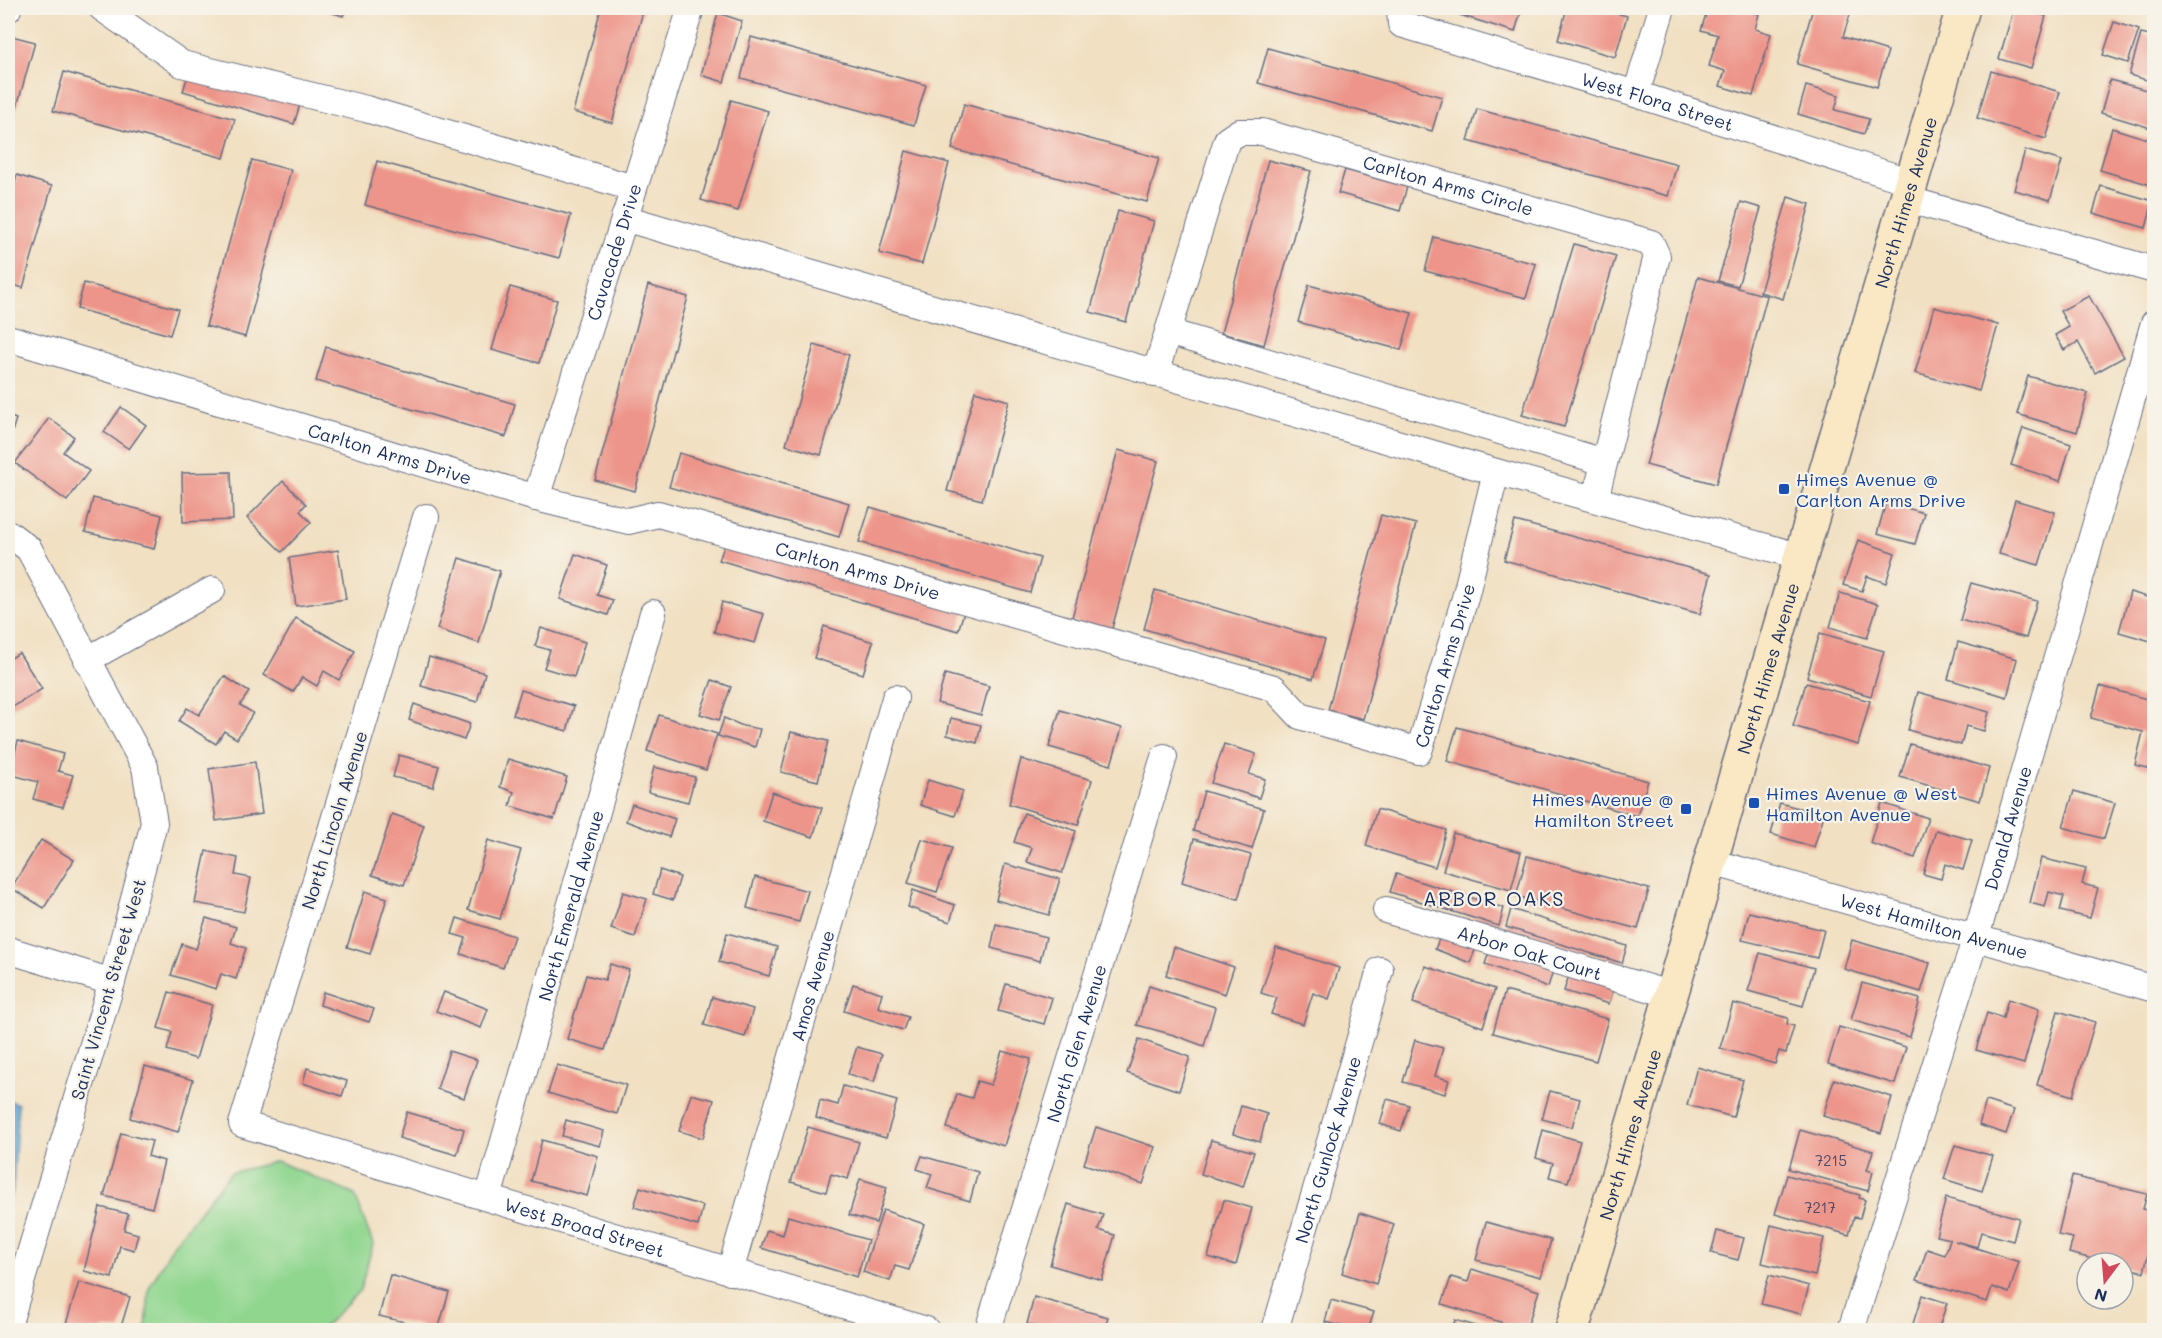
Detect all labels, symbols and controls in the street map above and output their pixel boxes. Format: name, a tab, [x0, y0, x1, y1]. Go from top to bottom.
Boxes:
street label: West Flora Street	[1579, 66, 1737, 136]
street label: North Himes Avenue	[1869, 114, 1942, 291]
street label: Carlton Arms Circle	[1360, 149, 1536, 221]
street label: Cavacade Drive	[581, 180, 647, 324]
street label: Carlton Arms Drive	[305, 418, 475, 490]
place label: Himes Avenue @ Carlton Arms Drive	[1796, 467, 1966, 512]
marker: Himes Avenue @ Carlton Arms Drive	[1777, 482, 1791, 496]
street label: Carlton Arms Drive	[773, 536, 943, 605]
street label: North Himes Avenue	[1731, 580, 1804, 757]
street label: Carlton Arms Drive	[1409, 581, 1480, 750]
street label: North Lincoln Avenue	[295, 728, 373, 912]
street label: Donald Avenue	[1978, 763, 2037, 893]
place label: Himes Avenue @ West Hamilton Avenue	[1766, 781, 1958, 826]
place label: Himes Avenue @ Hamilton Street	[1532, 787, 1674, 832]
marker: Himes Avenue @ West Hamilton Avenue	[1747, 796, 1761, 810]
marker: Himes Avenue @ Hamilton Street	[1679, 802, 1693, 816]
street label: North Emerald Avenue	[532, 807, 609, 1003]
street label: Saint Vincent Street West	[65, 875, 151, 1103]
district label: ARBOR OAKS	[1423, 885, 1565, 911]
street label: West Hamilton Avenue	[1837, 887, 2031, 964]
street label: Arbor Oak Court	[1455, 920, 1605, 986]
street label: Amos Avenue	[785, 927, 840, 1044]
street label: North Glen Avenue	[1041, 961, 1112, 1125]
street label: North Himes Avenue	[1593, 1046, 1667, 1223]
street label: North Gunlock Avenue	[1289, 1053, 1366, 1246]
house number: 7215	[1815, 1150, 1847, 1170]
street label: West Broad Street	[502, 1192, 667, 1263]
house number: 7217	[1804, 1197, 1836, 1217]
north arrow	[2075, 1251, 2135, 1311]
text: N	[2092, 1284, 2109, 1308]

